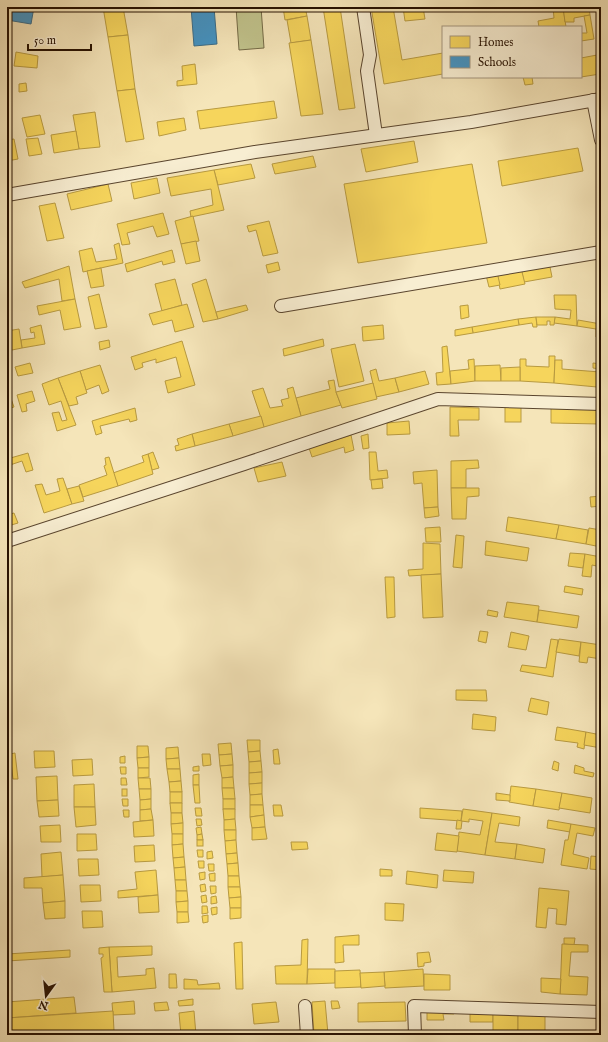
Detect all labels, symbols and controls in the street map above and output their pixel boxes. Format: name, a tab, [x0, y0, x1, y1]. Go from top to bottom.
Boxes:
scale bar	[28, 26, 91, 52]
legend	[442, 26, 582, 78]
text: 50 m	[34, 33, 56, 48]
text: Homes	[478, 35, 514, 50]
text: Schools	[478, 55, 516, 70]
north arrow	[26, 976, 66, 1016]
text: N	[37, 997, 51, 1013]

